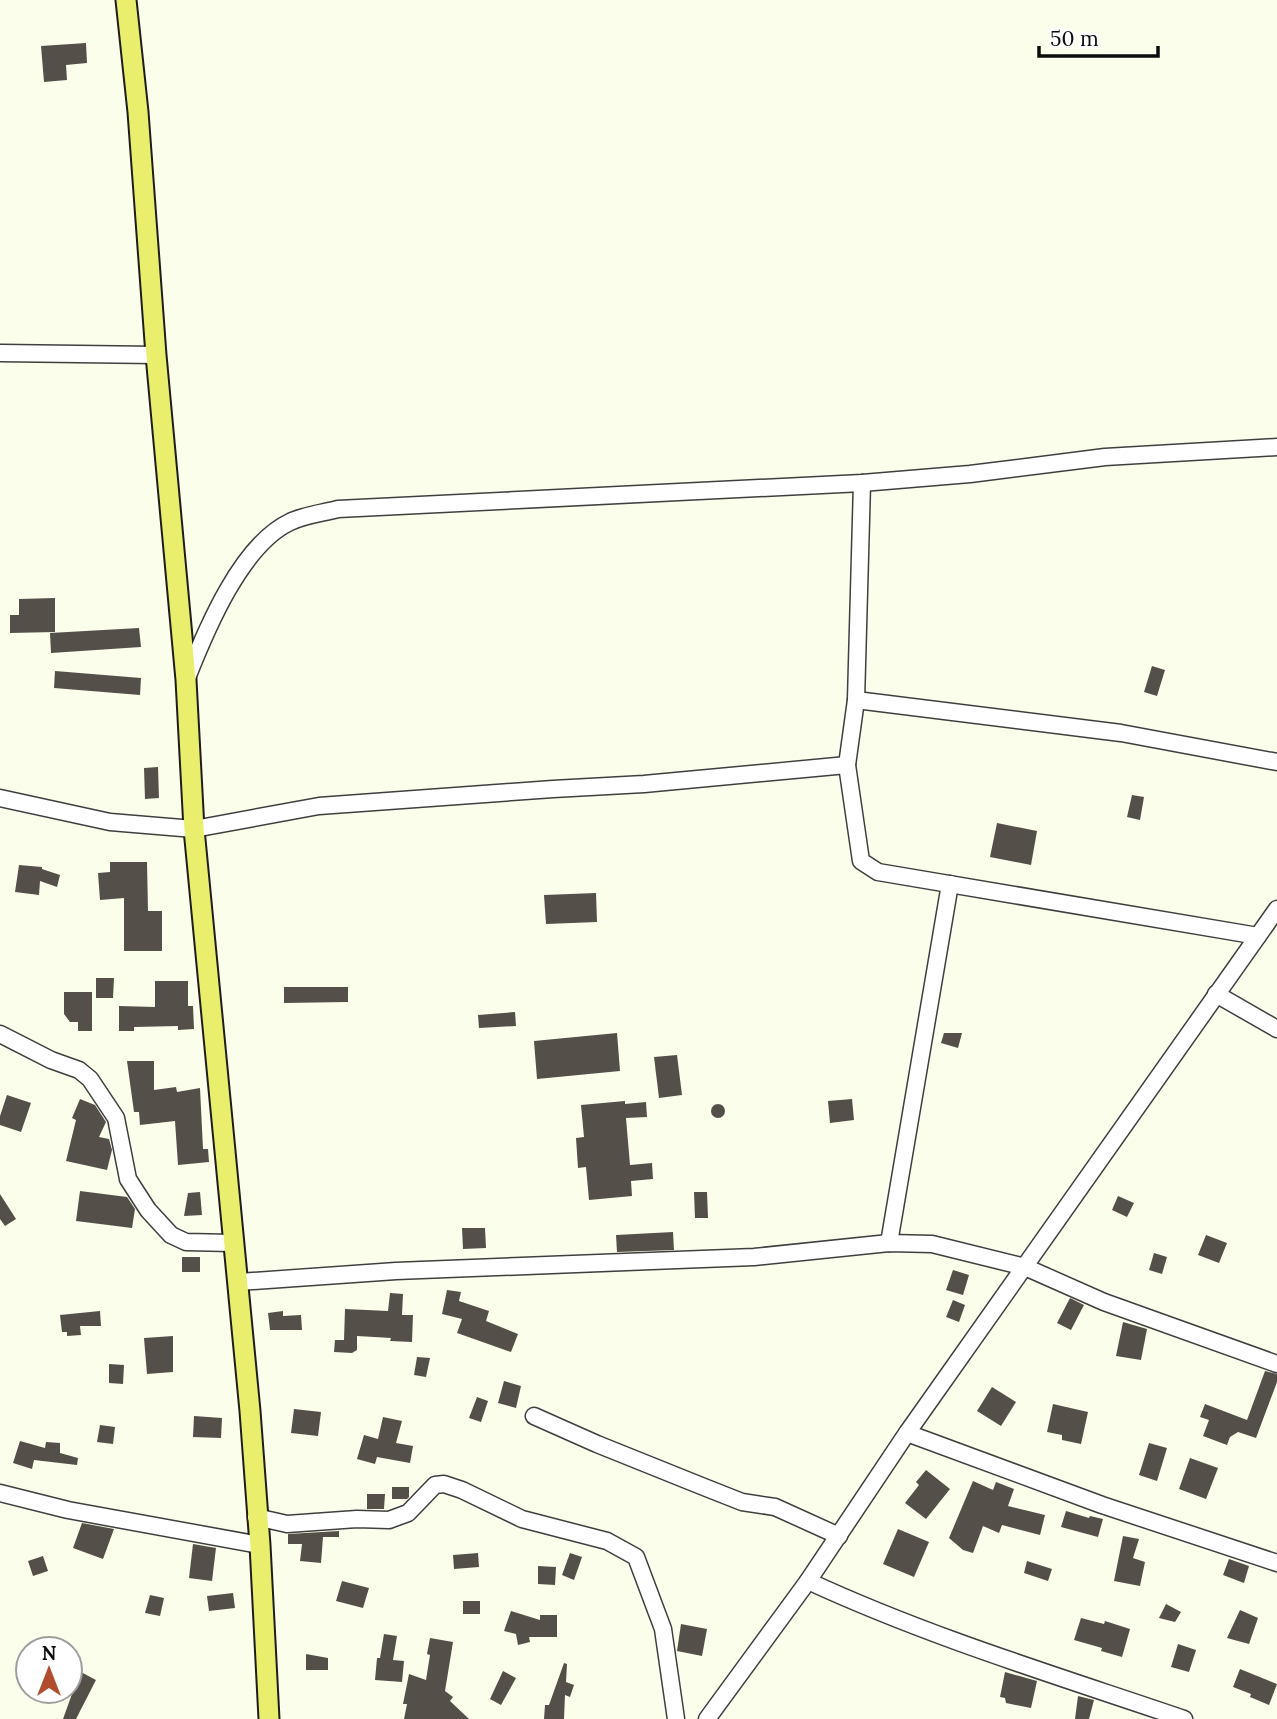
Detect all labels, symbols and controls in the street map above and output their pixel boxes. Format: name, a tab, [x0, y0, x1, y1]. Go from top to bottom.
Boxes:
scale bar	[1039, 14, 1158, 58]
text: 50 m	[1050, 25, 1099, 52]
north arrow	[14, 1635, 84, 1705]
text: N	[42, 1641, 57, 1665]

